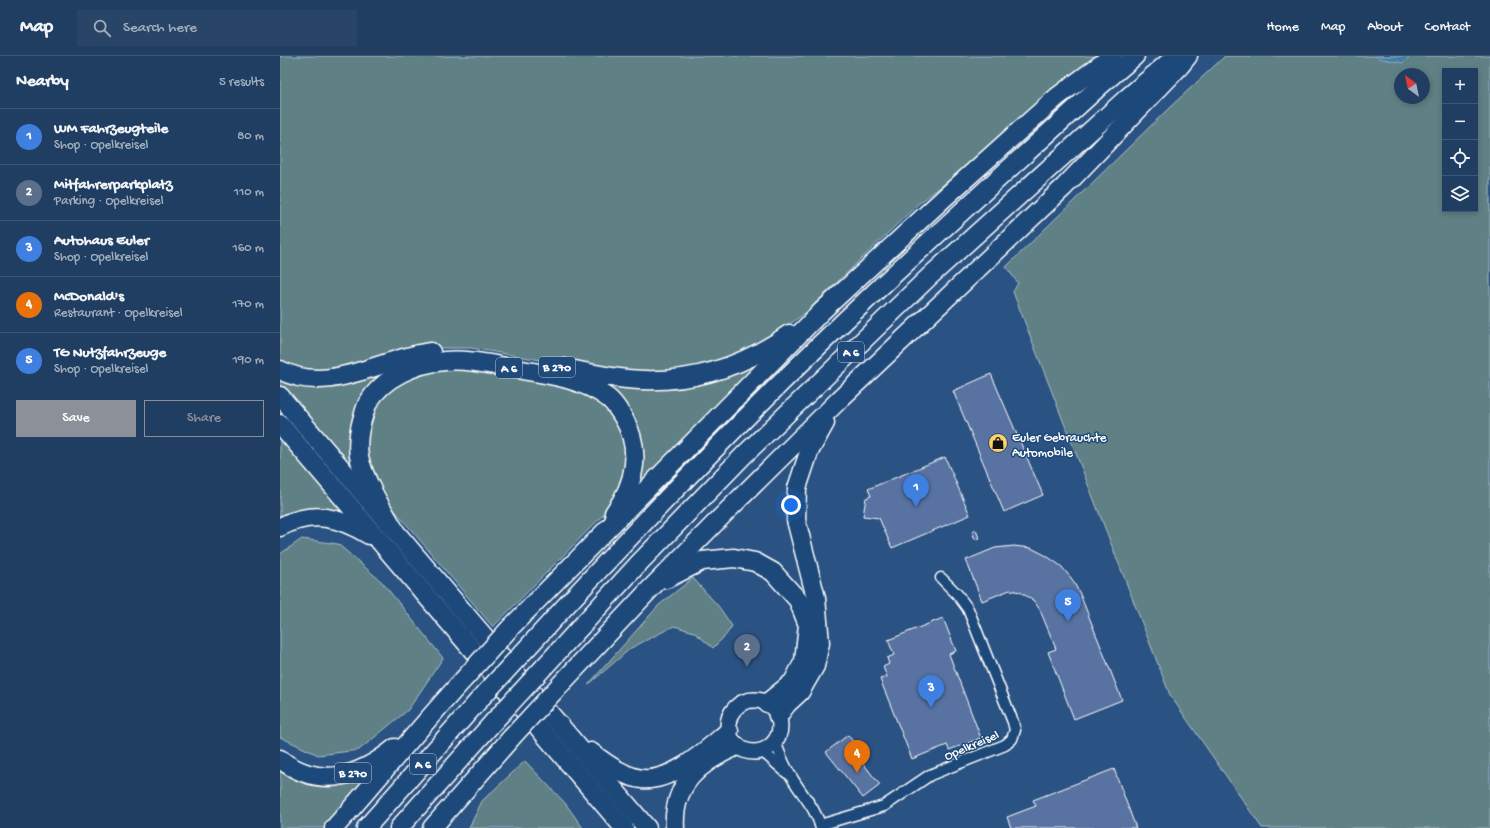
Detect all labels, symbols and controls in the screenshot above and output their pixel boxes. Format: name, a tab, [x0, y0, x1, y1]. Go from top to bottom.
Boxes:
search box	[77, 10, 357, 46]
text: Map	[20, 16, 53, 39]
icon: search	[91, 17, 113, 39]
text: Search here	[123, 19, 197, 37]
text: Home	[1267, 19, 1299, 36]
text: Map	[1321, 19, 1345, 36]
text: About	[1367, 19, 1403, 36]
text: Contact	[1425, 19, 1470, 36]
north arrow	[1394, 68, 1430, 104]
map controls	[1442, 68, 1478, 212]
button: +	[1442, 68, 1478, 104]
text: Nearby	[16, 72, 69, 92]
text: 5 results	[219, 75, 264, 90]
button: −	[1442, 104, 1478, 140]
text: WM Fahrzeugteile	[54, 120, 168, 138]
text: 1	[26, 129, 32, 144]
text: 80 m	[237, 129, 264, 144]
text: Shop · Opelkreisel	[54, 138, 148, 153]
button: locate	[1442, 140, 1478, 176]
text: Mitfahrerparkplatz	[54, 176, 173, 194]
button: layers	[1442, 176, 1478, 212]
text: 2	[26, 185, 32, 200]
text: 110 m	[234, 185, 264, 200]
text: Parking · Opelkreisel	[54, 194, 164, 209]
text: Autohaus Euler	[54, 232, 149, 250]
text: 3	[26, 241, 32, 256]
text: 160 m	[232, 241, 264, 256]
text: Shop · Opelkreisel	[54, 250, 148, 265]
text: McDonald's	[54, 288, 124, 306]
text: 4	[26, 297, 32, 312]
text: 170 m	[232, 297, 264, 312]
text: Restaurant · Opelkreisel	[54, 306, 183, 321]
road number: A 6	[838, 342, 864, 362]
text: TG Nutzfahrzeuge	[54, 344, 166, 362]
text: 5	[26, 353, 32, 368]
text: 190 m	[233, 353, 264, 368]
road number: B 270	[539, 357, 575, 377]
road number: A 6	[496, 358, 522, 378]
text: Shop · Opelkreisel	[54, 362, 148, 377]
button: Save	[16, 400, 136, 437]
button: Share	[144, 400, 264, 437]
place label: Euler Gebrauchte Automobile	[1012, 431, 1107, 461]
shop icon: Euler Gebrauchte Automobile	[987, 432, 1009, 454]
pin: 1	[903, 474, 929, 507]
your location	[781, 495, 801, 515]
pin: 5	[1055, 589, 1081, 622]
pin: 2	[734, 634, 760, 667]
pin: 3	[918, 675, 944, 708]
street label: Opelkreisel	[942, 728, 1002, 765]
pin: 4	[844, 740, 870, 773]
road number: A 6	[410, 754, 436, 774]
road number: B 270	[335, 763, 371, 783]

